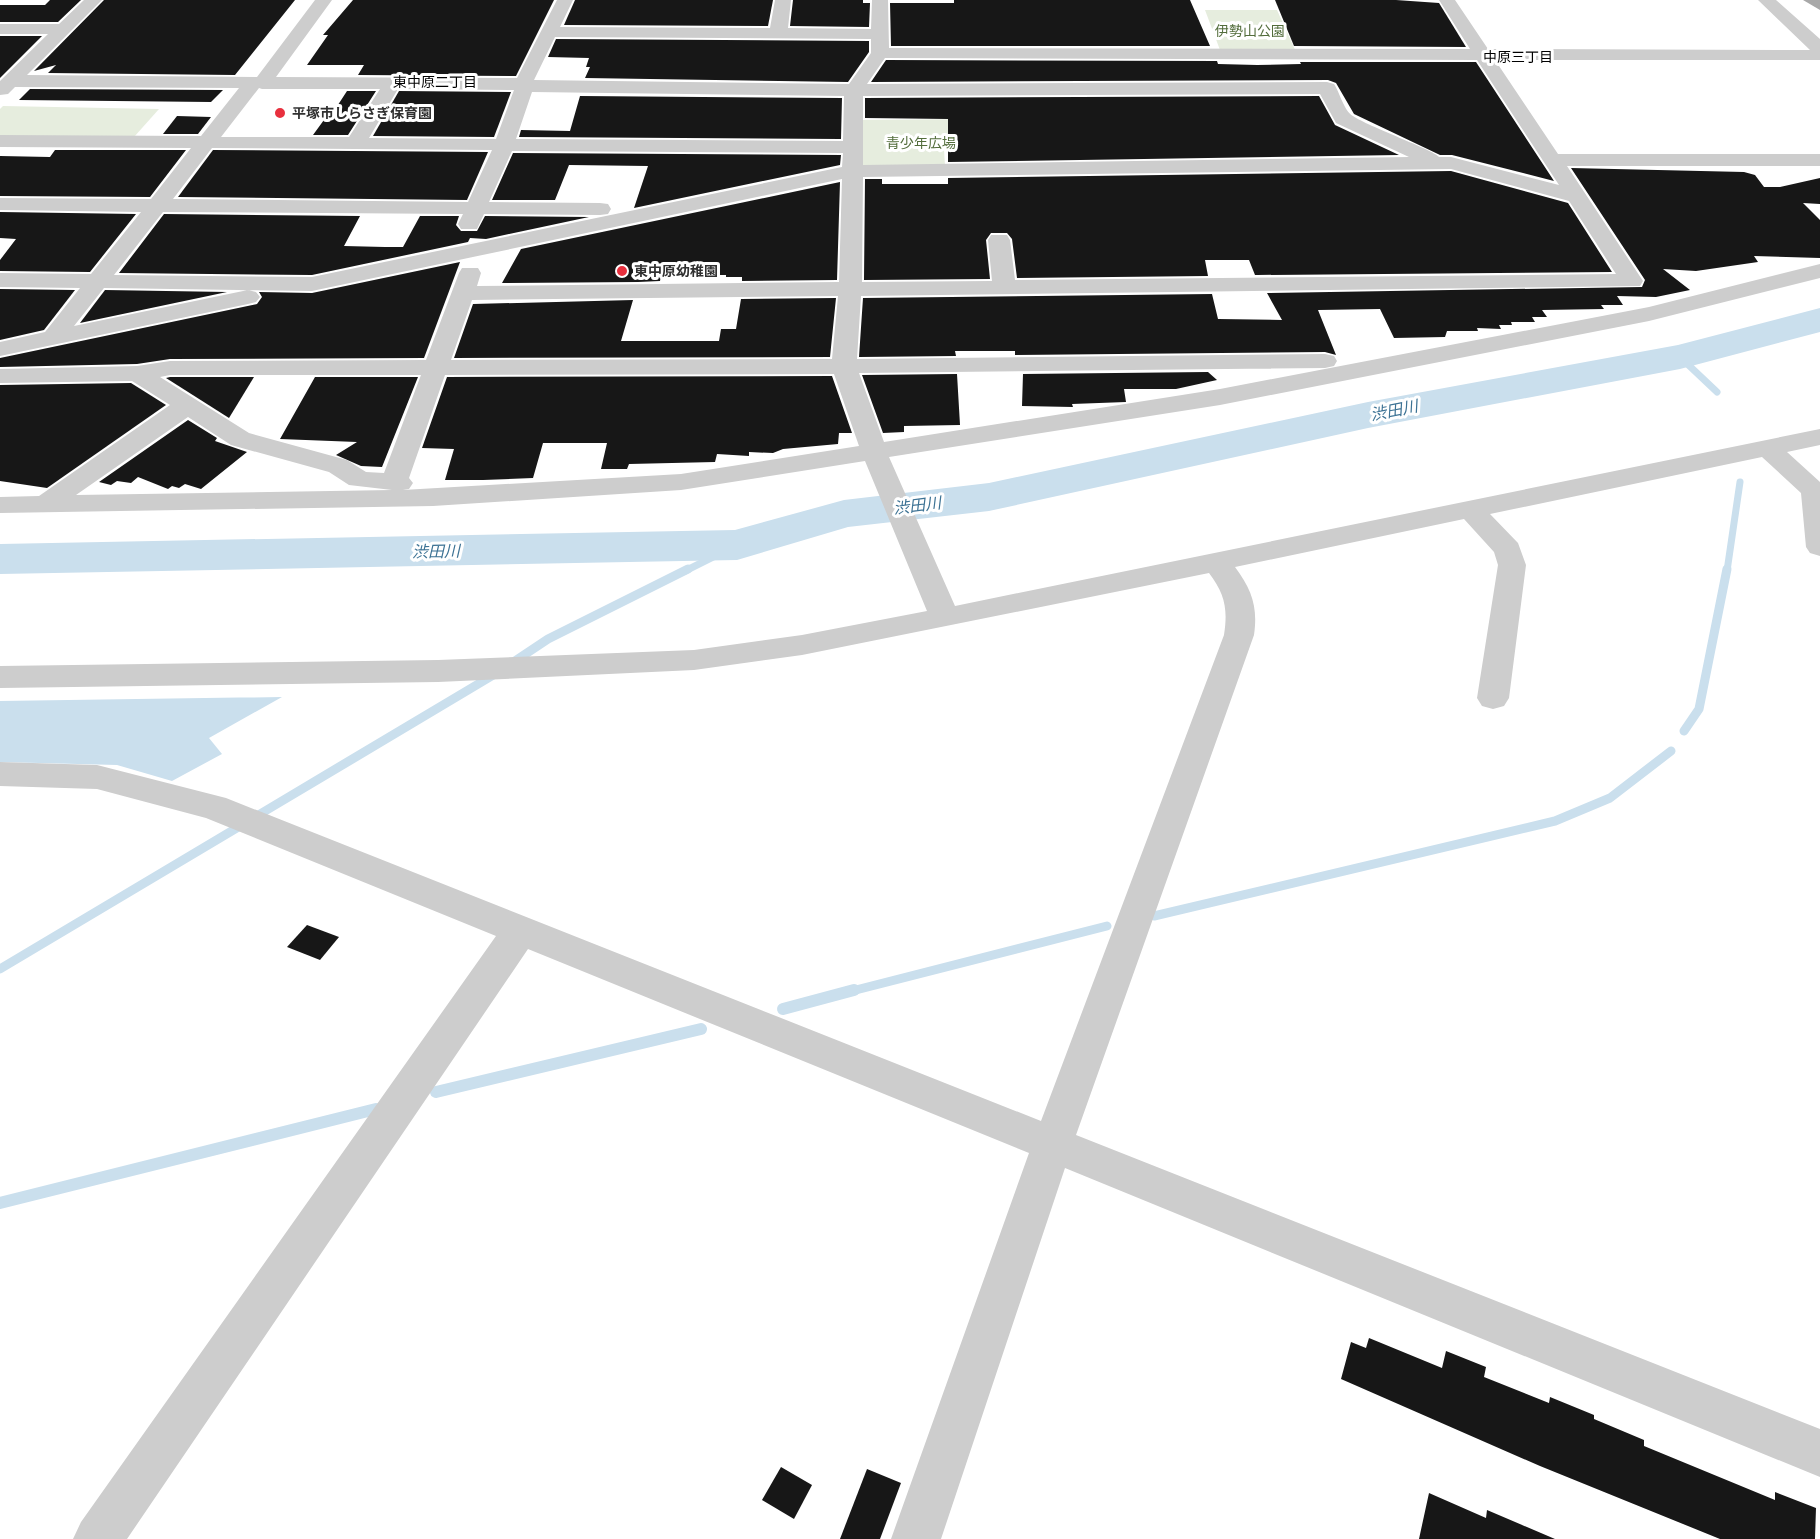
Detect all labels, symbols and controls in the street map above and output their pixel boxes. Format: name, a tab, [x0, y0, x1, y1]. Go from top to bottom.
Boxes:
park label: 伊勢山公園	[1215, 24, 1285, 41]
district label: 中原三丁目	[1483, 50, 1553, 67]
district label: 東中原二丁目	[393, 75, 477, 92]
marker: 平塚市しらさぎ保育園	[273, 106, 287, 120]
place label: 平塚市しらさぎ保育園	[292, 106, 432, 123]
park label: 青少年広場	[886, 136, 956, 153]
place label: 東中原幼稚園	[634, 263, 718, 281]
marker: 東中原幼稚園	[615, 264, 629, 278]
water label: 渋田川	[1369, 397, 1422, 426]
water label: 渋田川	[892, 494, 944, 520]
water label: 渋田川	[412, 543, 462, 563]

